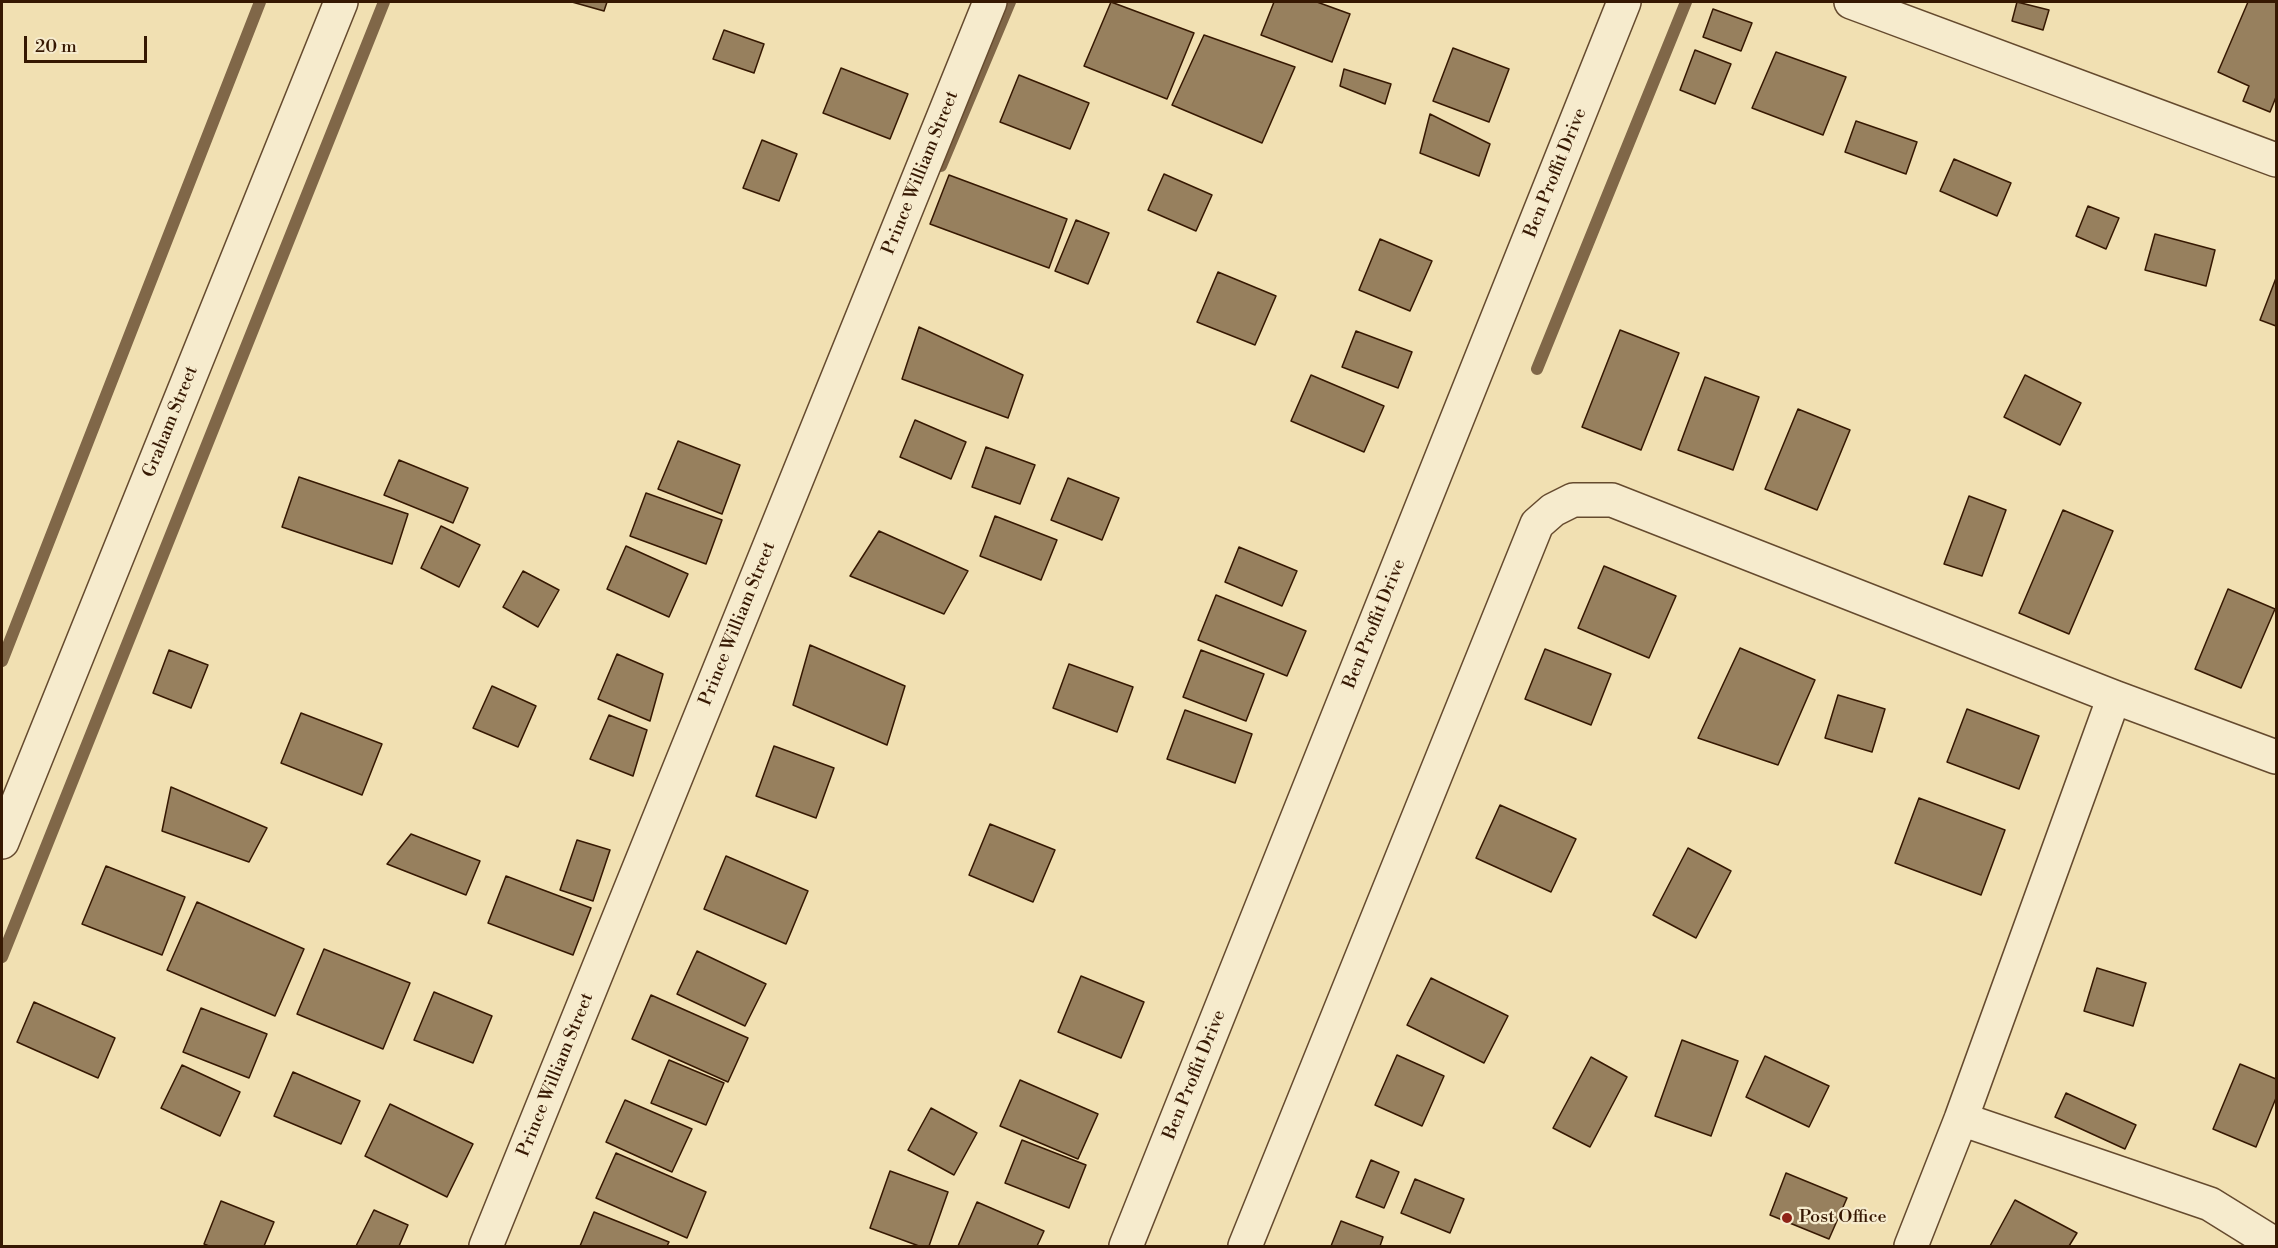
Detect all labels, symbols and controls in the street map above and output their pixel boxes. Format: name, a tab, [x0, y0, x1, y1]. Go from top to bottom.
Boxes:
scale bar	[27, 24, 150, 62]
text: 20 m	[35, 35, 77, 58]
street label: Prince William Street	[878, 88, 964, 258]
street label: Ben Proffit Drive	[1520, 105, 1592, 241]
street label: Graham Street	[139, 363, 203, 481]
street label: Prince William Street	[695, 539, 781, 709]
street label: Ben Proffit Drive	[1339, 556, 1411, 692]
street label: Prince William Street	[513, 990, 599, 1160]
street label: Ben Proffit Drive	[1159, 1007, 1231, 1143]
place label: Post Office	[1799, 1207, 1887, 1229]
marker: Post Office	[1780, 1211, 1794, 1225]

